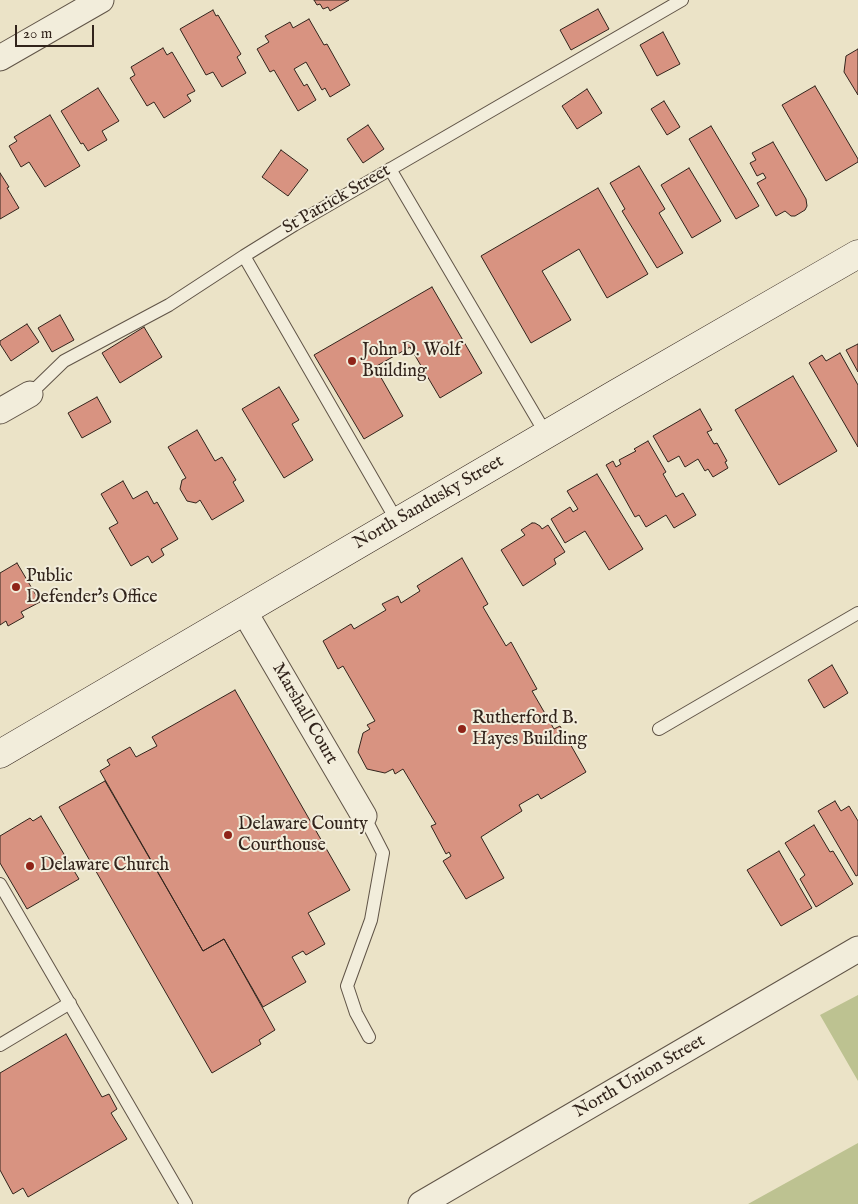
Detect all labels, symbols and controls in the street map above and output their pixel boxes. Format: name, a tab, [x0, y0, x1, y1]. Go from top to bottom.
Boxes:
scale bar	[18, 15, 96, 47]
text: 20 m	[23, 24, 52, 43]
street label: St Patrick Street	[279, 160, 395, 240]
place label: John D. Wolf Building	[362, 340, 461, 382]
marker: John D. Wolf Building	[346, 355, 358, 367]
street label: North Sandusky Street	[350, 451, 508, 555]
place label: Public Defender's Office	[26, 566, 158, 608]
marker: Public Defender's Office	[10, 581, 22, 593]
street label: Marshall Court	[266, 659, 342, 769]
place label: Rutherford B. Hayes Building	[472, 708, 587, 751]
marker: Rutherford B. Hayes Building	[456, 723, 468, 735]
place label: Delaware County Courthouse	[238, 814, 368, 856]
marker: Delaware County Courthouse	[222, 829, 234, 841]
place label: Delaware Church	[40, 855, 169, 877]
marker: Delaware Church	[24, 860, 36, 872]
street label: North Union Street	[571, 1031, 709, 1123]

